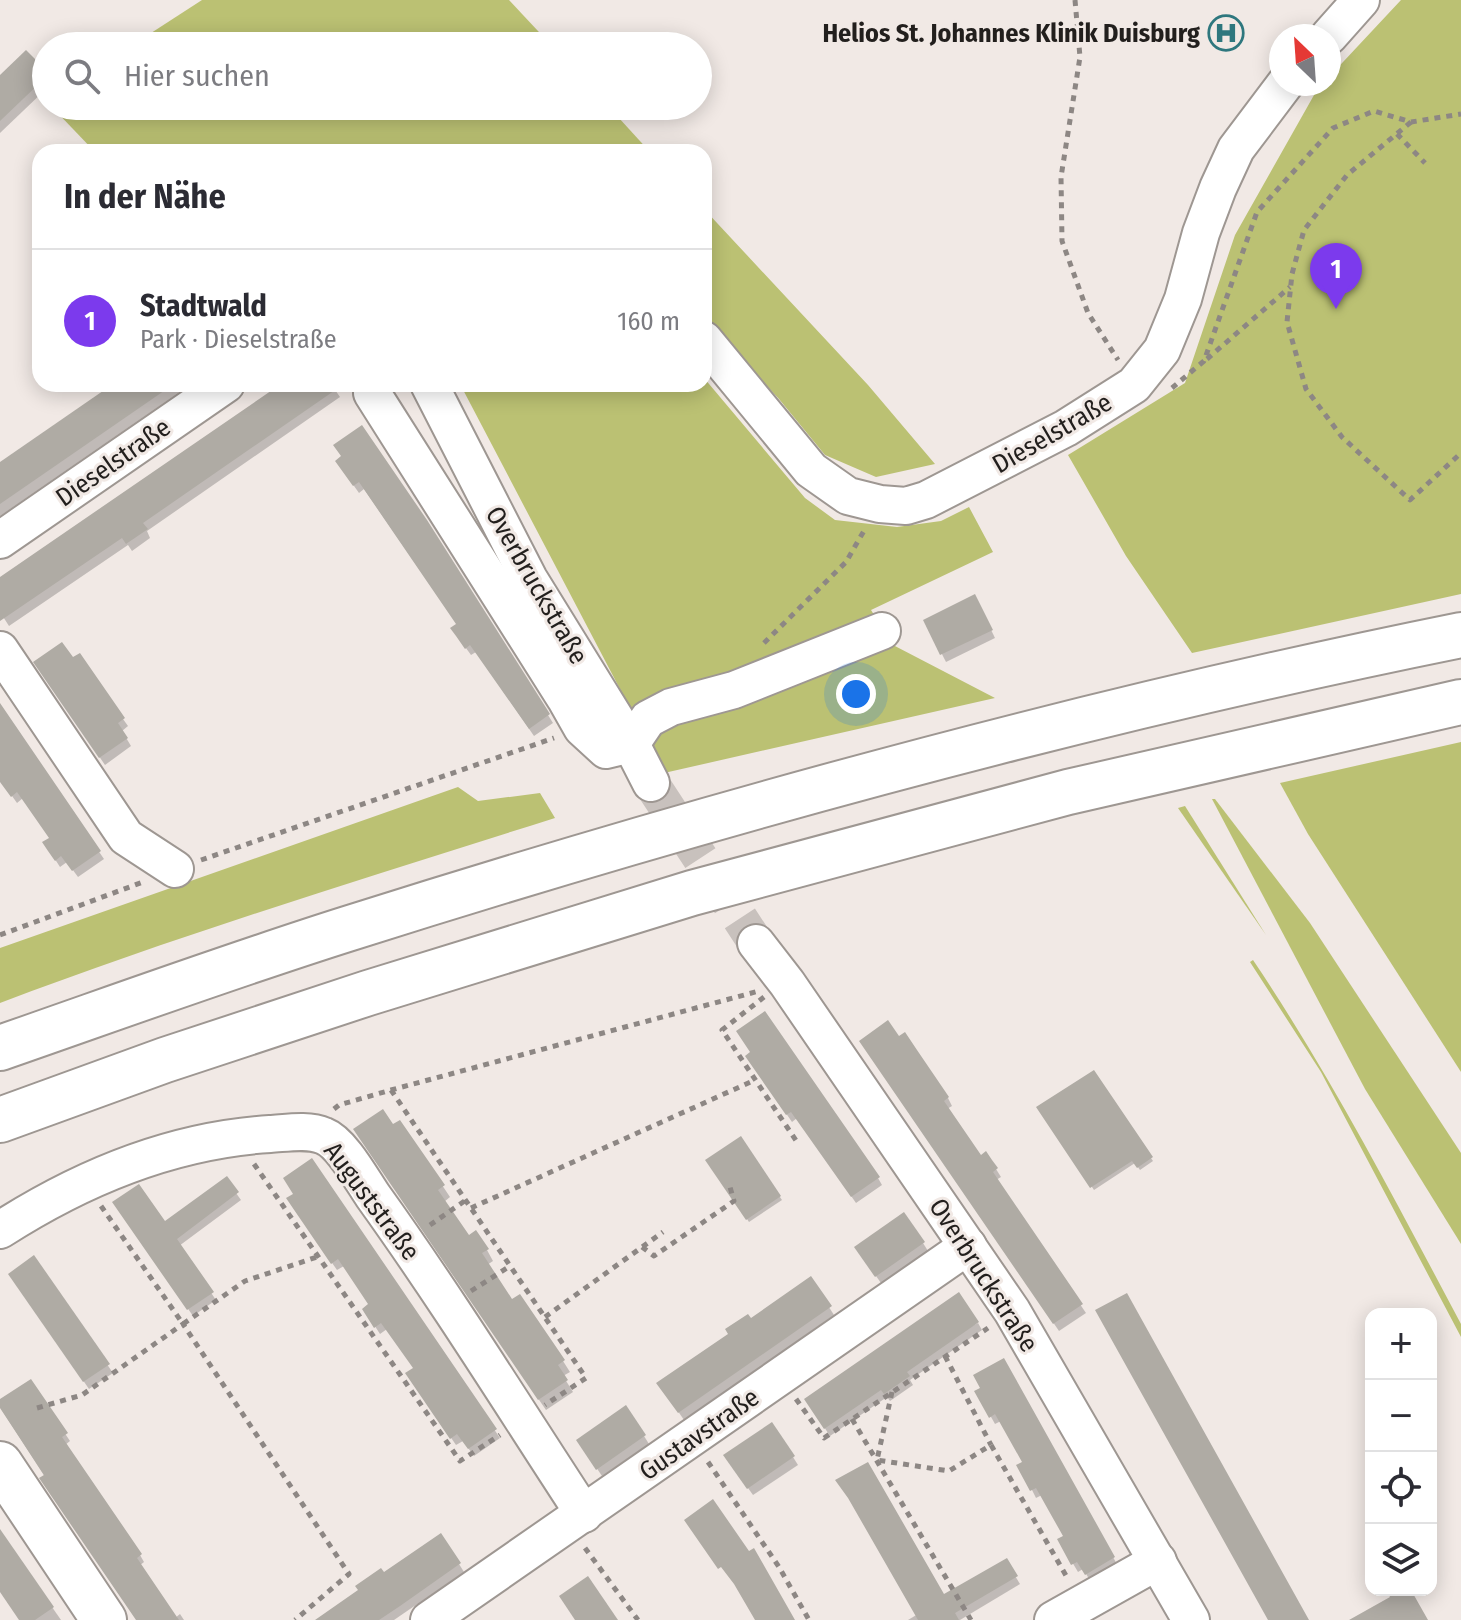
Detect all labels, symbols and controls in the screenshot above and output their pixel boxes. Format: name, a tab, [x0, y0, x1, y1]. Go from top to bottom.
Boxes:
hospital icon: Helios St. Johannes Klinik Duisburg	[1207, 14, 1245, 52]
place label: Helios St. Johannes Klinik Duisburg	[822, 18, 1200, 49]
north arrow	[1269, 24, 1341, 96]
search box	[32, 32, 712, 120]
icon: search	[60, 54, 104, 98]
text: Hier suchen	[124, 58, 270, 94]
text: In der Nähe	[64, 176, 226, 217]
pin: 1	[1310, 243, 1362, 309]
text: Stadtwald	[140, 288, 267, 324]
text: 1	[85, 306, 96, 337]
text: 160 m	[617, 306, 680, 337]
text: Park · Dieselstraße	[140, 324, 337, 355]
street label: Dieselstraße	[987, 387, 1117, 480]
street label: Dieselstraße	[50, 412, 177, 513]
street label: Overbruckstraße	[479, 501, 594, 670]
your location	[836, 674, 876, 714]
street label: Auguststraße	[317, 1136, 426, 1266]
street label: Overbruckstraße	[922, 1193, 1045, 1358]
map controls	[1365, 1308, 1437, 1596]
button: +	[1365, 1308, 1437, 1380]
button: −	[1365, 1380, 1437, 1452]
street label: Gustavstraße	[633, 1382, 765, 1487]
button: locate	[1365, 1452, 1437, 1524]
button: layers	[1365, 1524, 1437, 1596]

